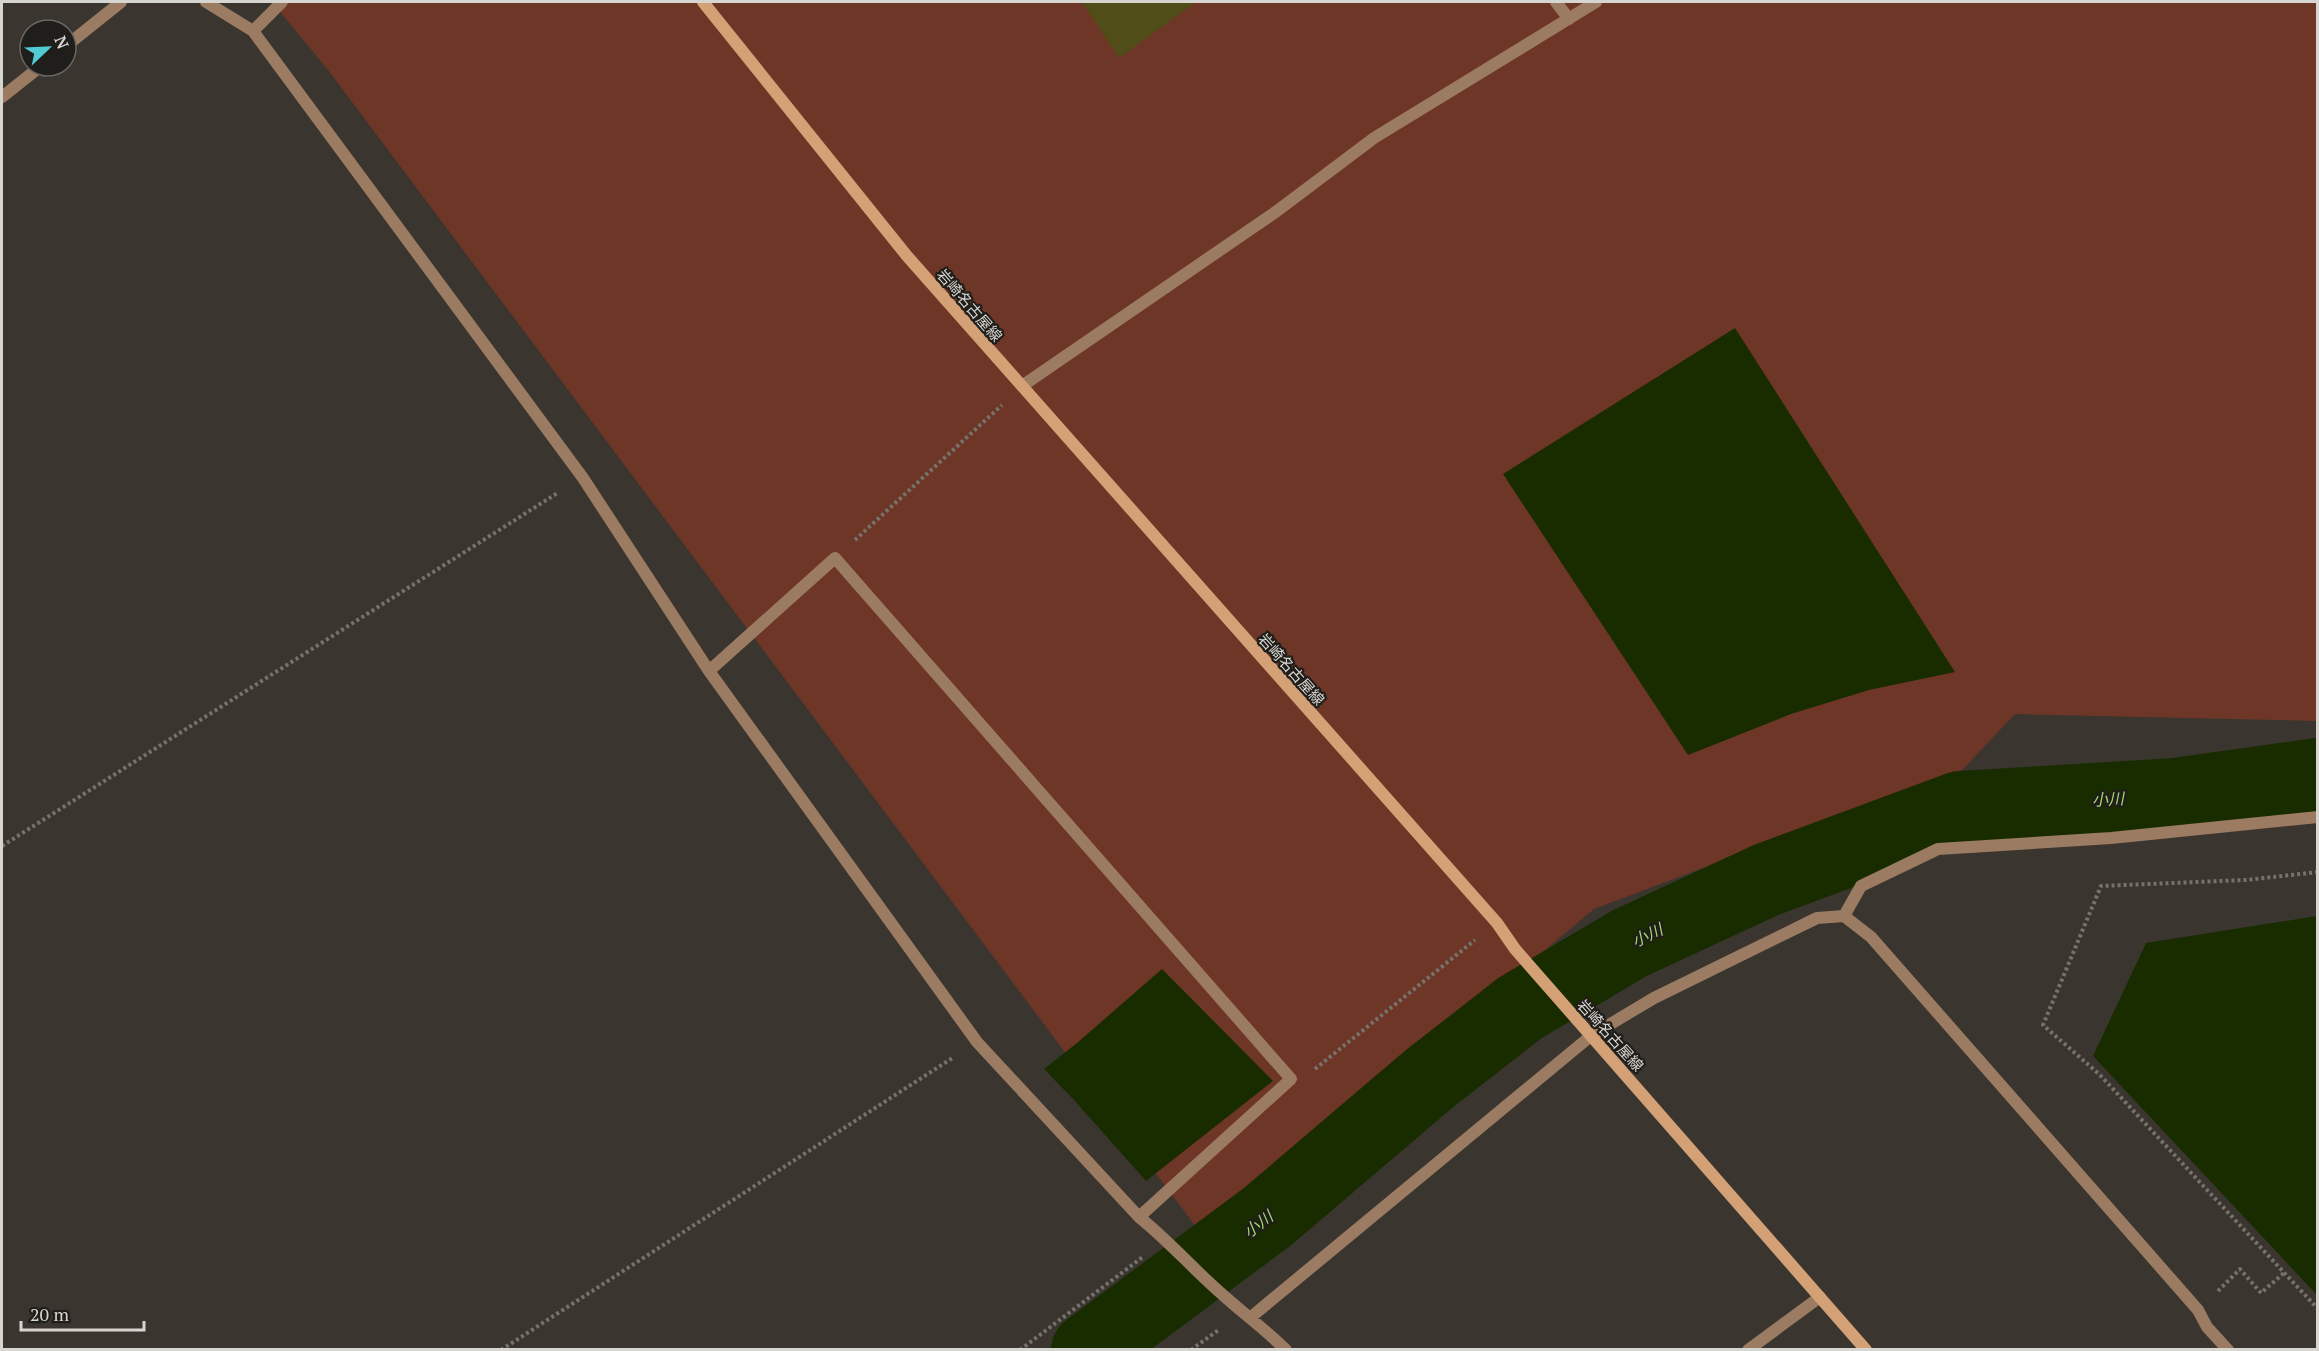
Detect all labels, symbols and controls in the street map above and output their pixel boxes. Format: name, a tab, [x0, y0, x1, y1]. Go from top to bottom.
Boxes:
north arrow	[18, 18, 78, 78]
text: N	[49, 32, 74, 52]
street label: 岩崎名古屋線	[933, 264, 1007, 346]
street label: 岩崎名古屋線	[1254, 629, 1330, 709]
water label: 小川	[2091, 787, 2127, 811]
water label: 小川	[1628, 917, 1668, 952]
street label: 岩崎名古屋線	[1573, 995, 1649, 1075]
water label: 小川	[1239, 1204, 1279, 1242]
scale bar	[21, 1294, 144, 1332]
text: 20 m	[30, 1302, 70, 1326]

